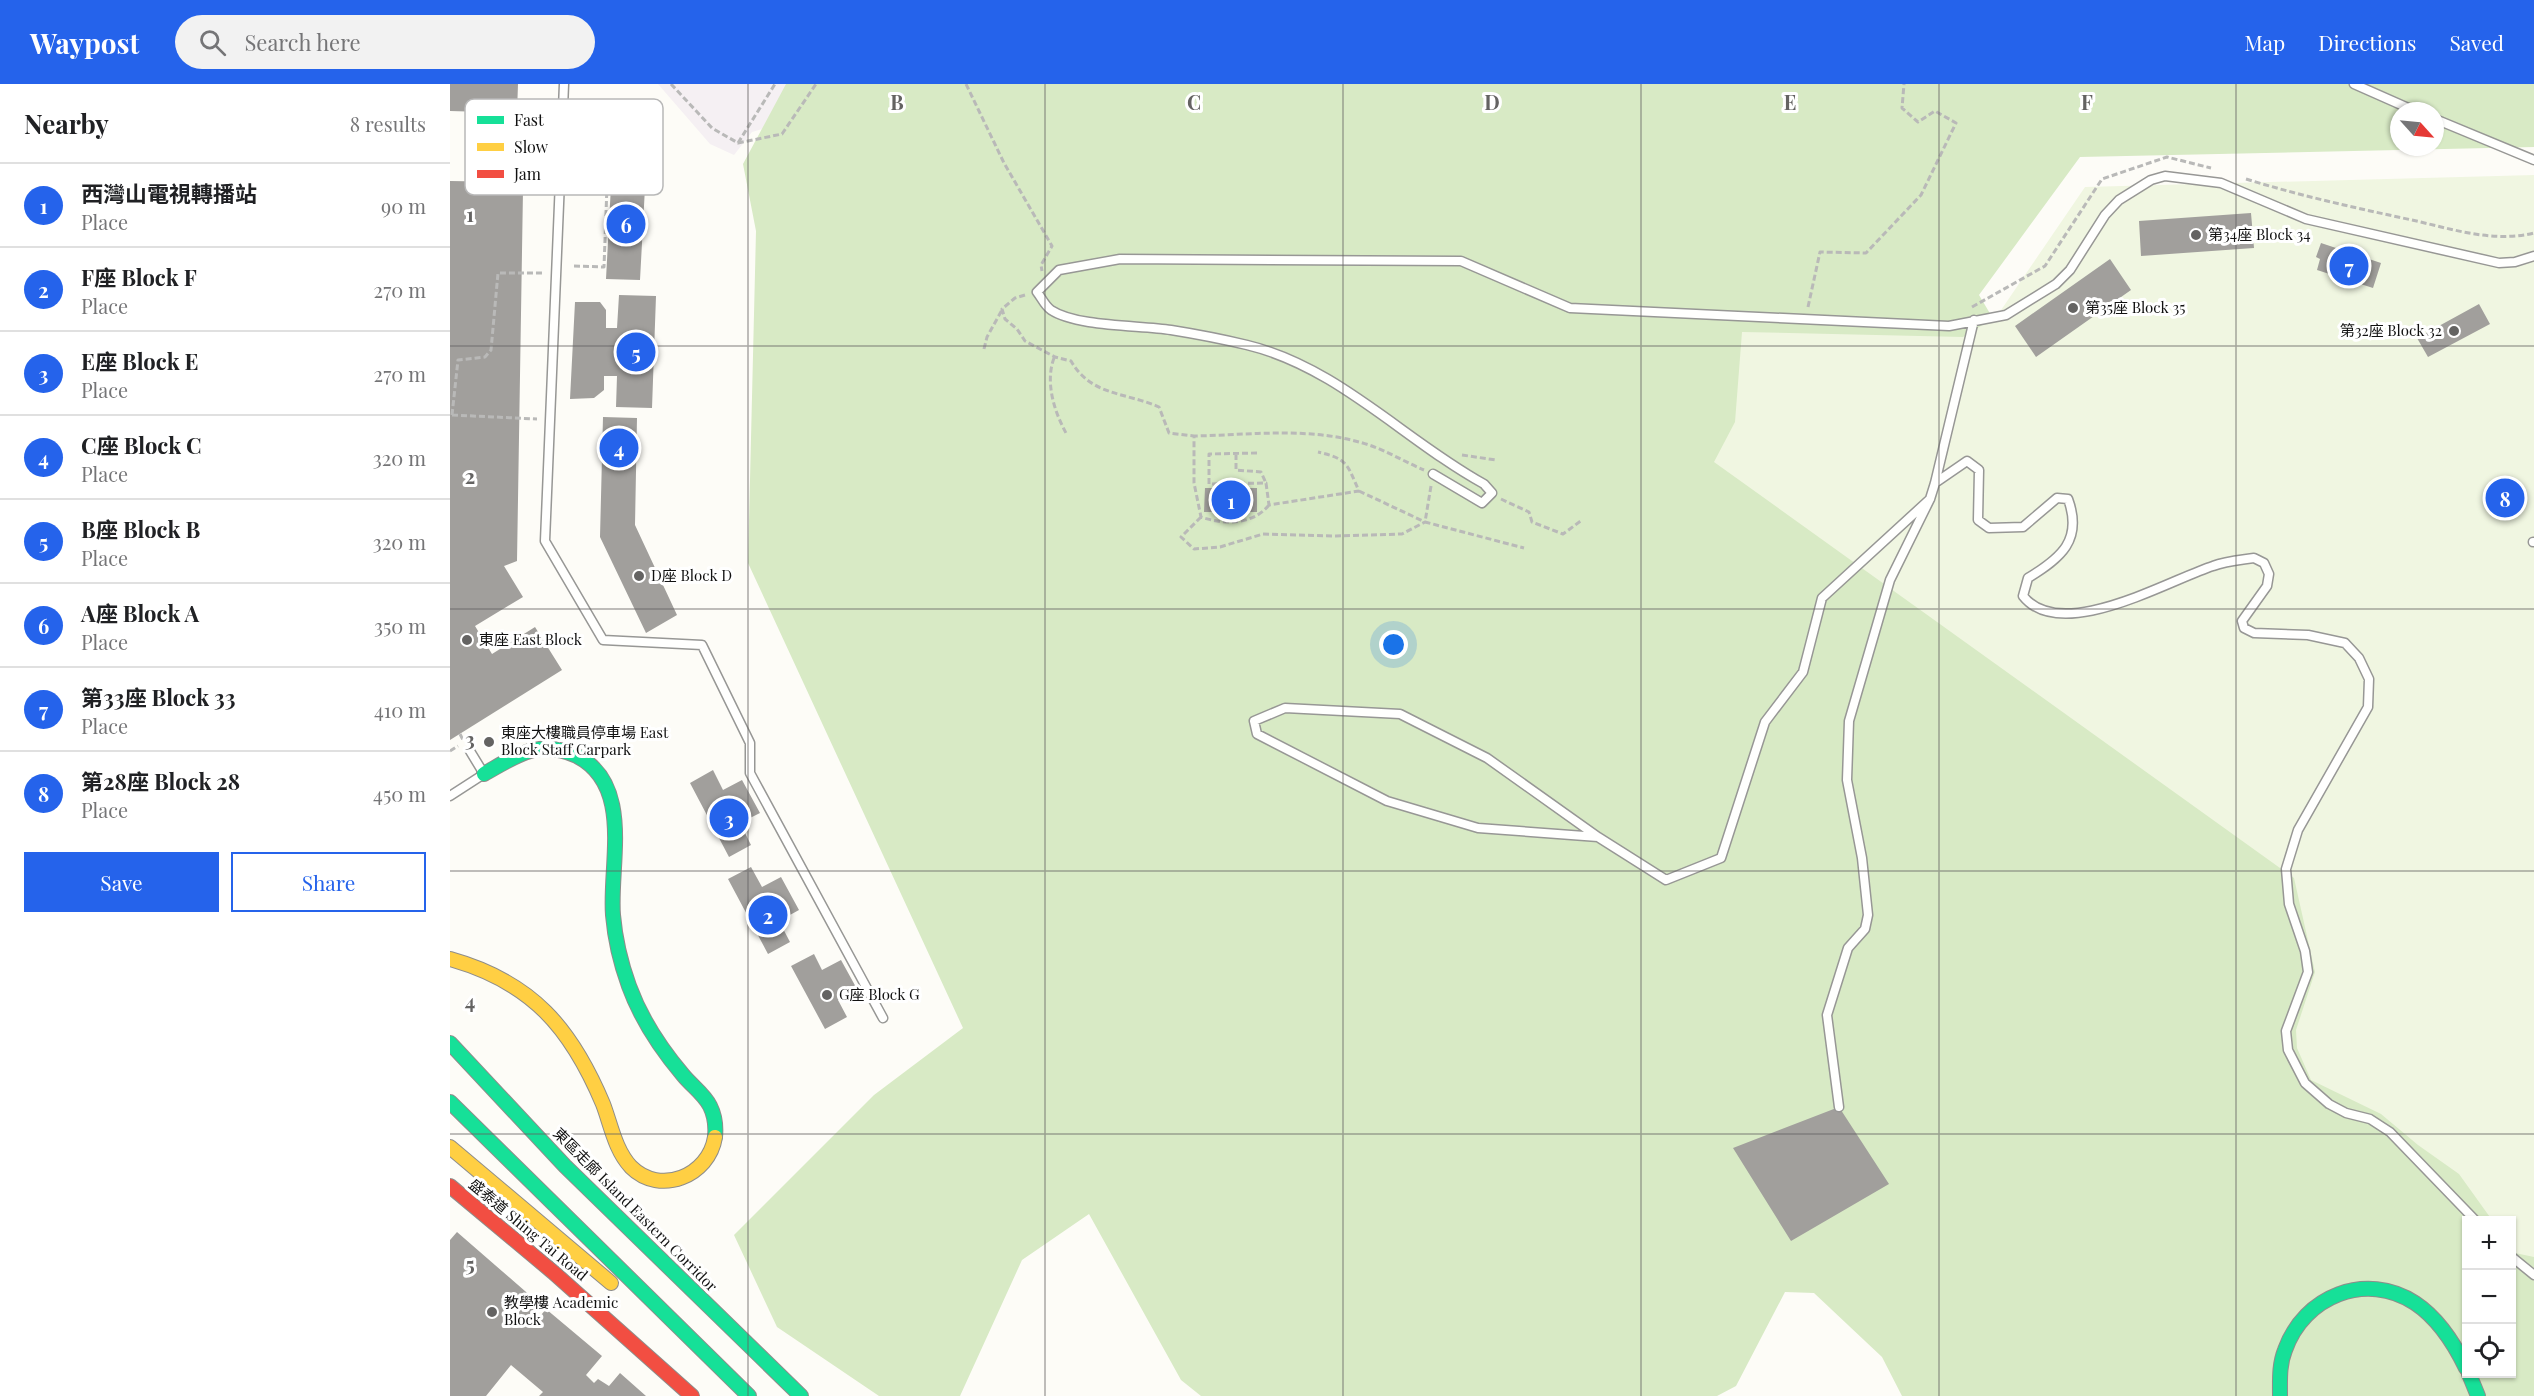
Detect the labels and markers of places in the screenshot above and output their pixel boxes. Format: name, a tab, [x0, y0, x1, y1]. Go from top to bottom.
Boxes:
pin: 6	[606, 202, 645, 246]
place label: 第34座 Block 34	[2208, 224, 2311, 244]
marker: 第34座 Block 34	[2189, 228, 2203, 242]
pin: 7	[2330, 244, 2368, 288]
place label: 第35座 Block 35	[2085, 297, 2185, 317]
marker: 第35座 Block 35	[2066, 301, 2080, 315]
place label: 第32座 Block 32	[2340, 320, 2442, 340]
marker: 第32座 Block 32	[2447, 324, 2461, 338]
pin: 5	[616, 330, 656, 374]
pin: 4	[600, 426, 638, 470]
pin: 8	[2486, 476, 2524, 520]
pin: 1	[1212, 478, 1250, 522]
place label: D座 Block D	[651, 565, 732, 585]
marker: D座 Block D	[632, 569, 646, 583]
place label: 東座 East Block	[479, 629, 583, 649]
marker: 東座 East Block	[460, 633, 474, 647]
place label: 東座大樓職員停車場 East Block Staff Carpark	[501, 722, 669, 759]
marker: 東座大樓職員停車場 East Block Staff Carpark	[482, 735, 496, 749]
pin: 3	[710, 796, 748, 840]
pin: 2	[748, 892, 788, 938]
place label: G座 Block G	[839, 984, 920, 1004]
marker: G座 Block G	[820, 988, 834, 1002]
place label: 教學樓 Academic Block	[504, 1292, 618, 1329]
marker: 教學樓 Academic Block	[485, 1305, 499, 1319]

